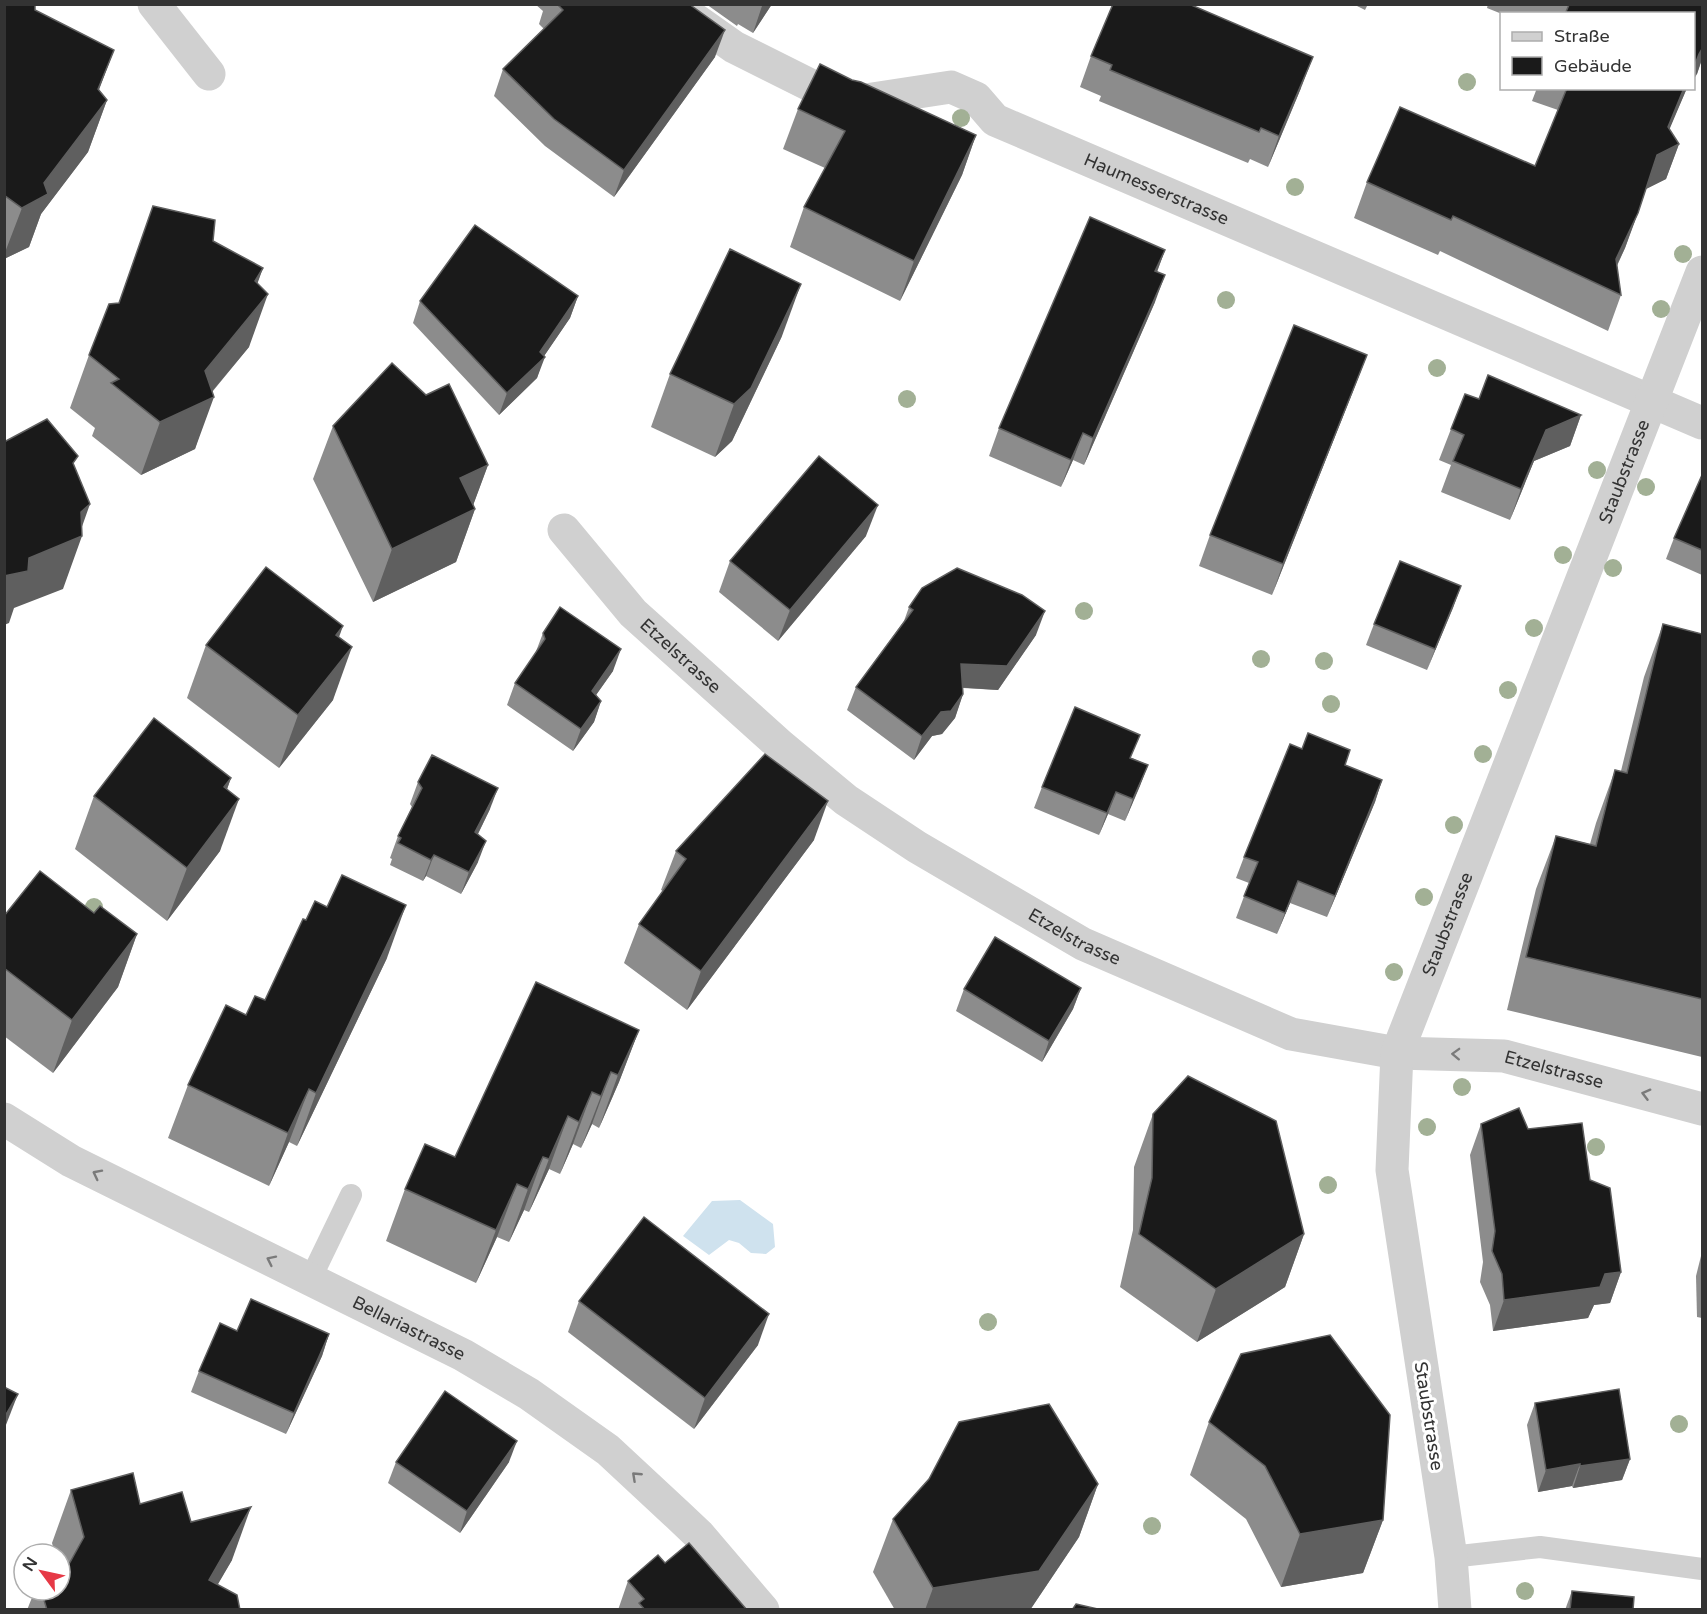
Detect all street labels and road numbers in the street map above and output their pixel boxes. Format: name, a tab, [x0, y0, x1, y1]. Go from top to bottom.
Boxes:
street label: Haumesserstrasse	[1080, 148, 1232, 230]
street label: Staubstrasse	[1594, 416, 1654, 527]
street label: Etzelstrasse	[635, 614, 726, 698]
street label: Staubstrasse	[1417, 869, 1478, 979]
street label: Etzelstrasse	[1024, 903, 1124, 970]
street label: Etzelstrasse	[1502, 1046, 1606, 1093]
street label: Bellariastrasse	[349, 1291, 469, 1365]
street label: Staubstrasse	[1410, 1360, 1448, 1472]

